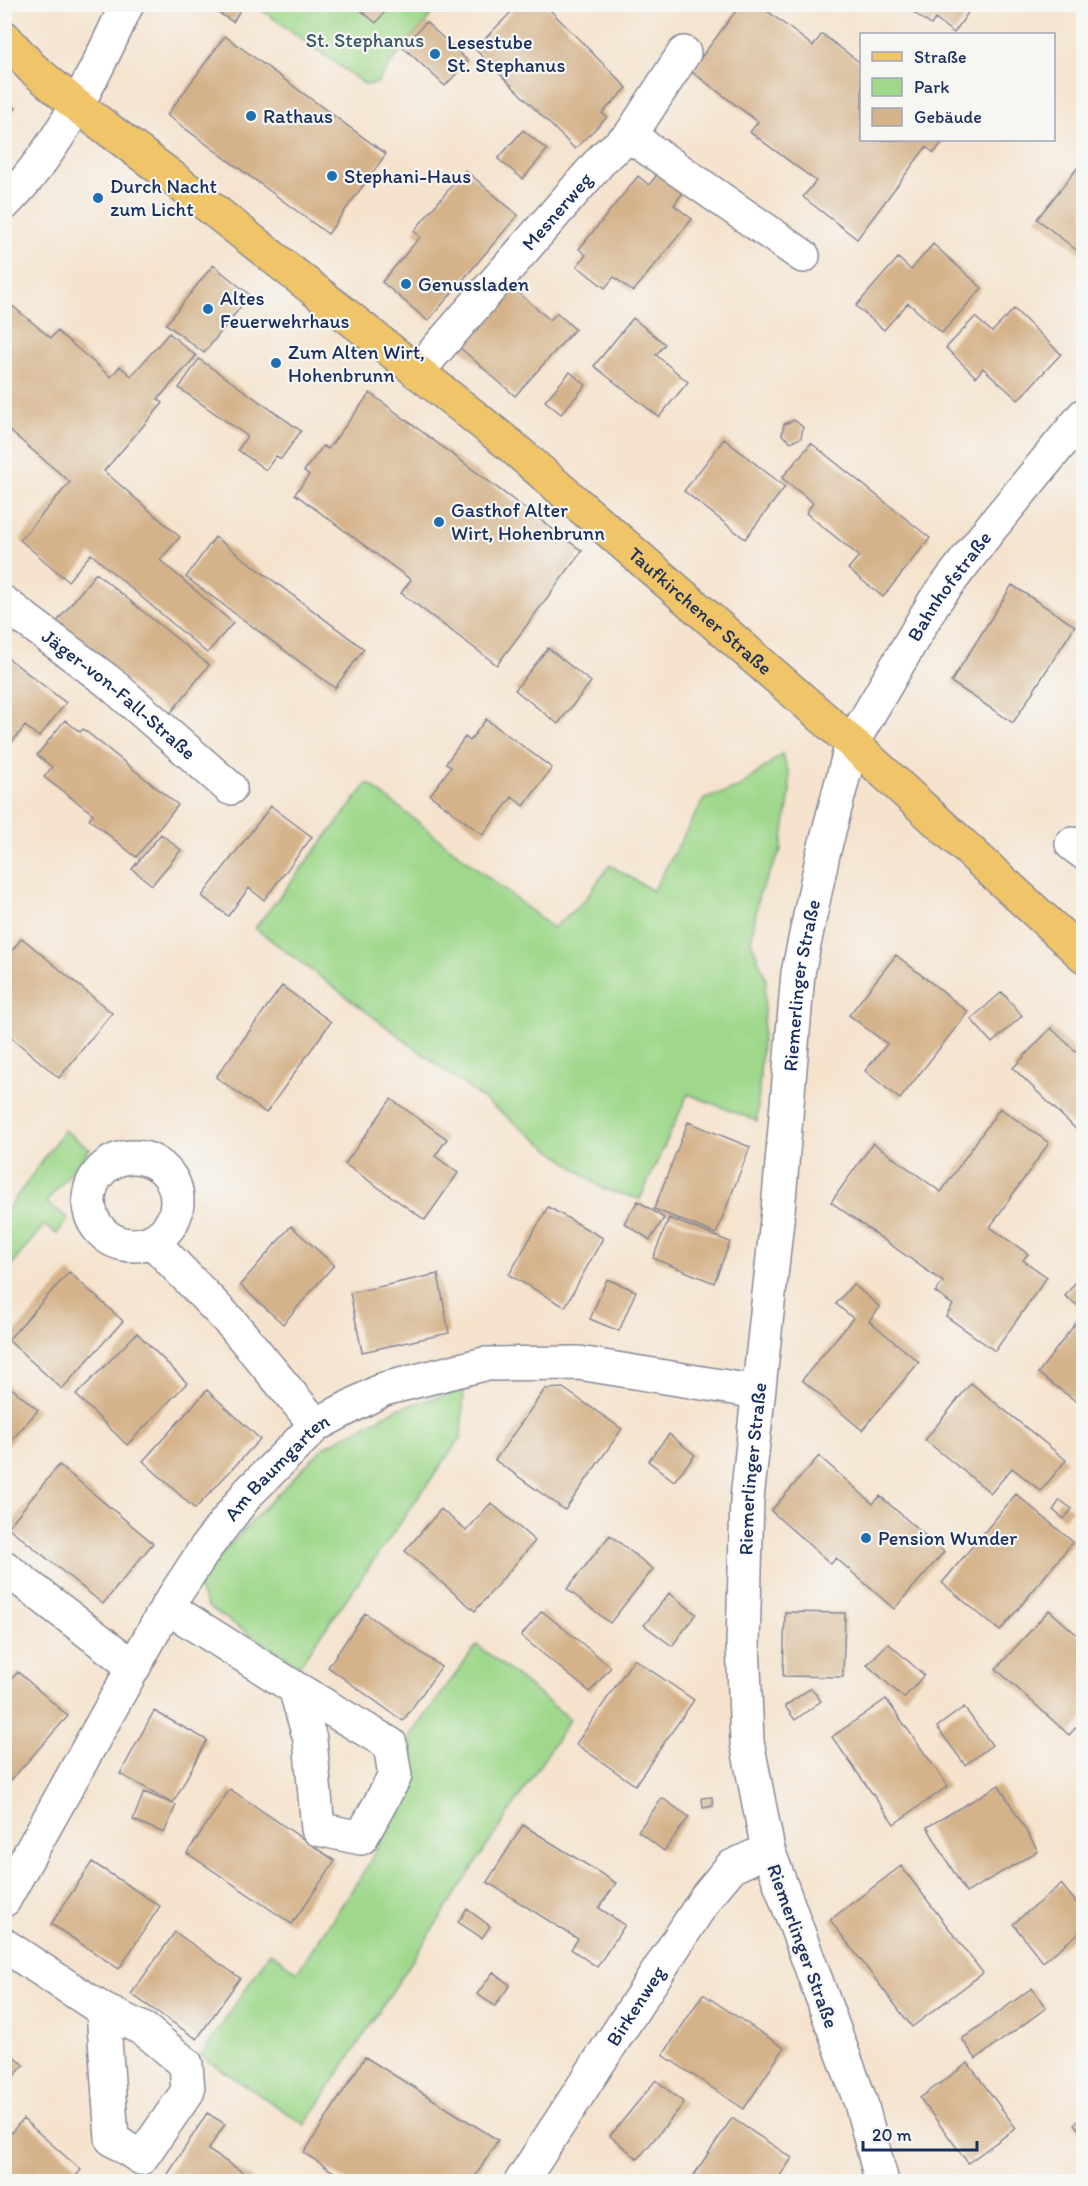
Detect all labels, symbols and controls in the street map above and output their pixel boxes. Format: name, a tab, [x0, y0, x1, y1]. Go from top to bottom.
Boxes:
park label: St. Stephanus	[306, 28, 424, 52]
place label: Lesestube St. Stephanus	[447, 30, 565, 77]
legend	[860, 33, 1055, 141]
text: Straße	[914, 46, 967, 68]
marker: Lesestube St. Stephanus	[428, 47, 442, 61]
text: Park	[914, 76, 949, 98]
place label: Rathaus	[263, 104, 333, 128]
text: Gebäude	[914, 106, 982, 128]
marker: Rathaus	[244, 109, 258, 123]
place label: Stephani-Haus	[344, 164, 471, 188]
street label: Mesnerweg	[516, 167, 598, 255]
marker: Stephani-Haus	[325, 169, 339, 183]
place label: Durch Nacht zum Licht	[110, 174, 217, 221]
marker: Durch Nacht zum Licht	[91, 191, 105, 205]
place label: Genussladen	[418, 272, 529, 296]
marker: Genussladen	[399, 277, 413, 291]
place label: Altes Feuerwehrhaus	[220, 286, 350, 333]
marker: Altes Feuerwehrhaus	[201, 302, 215, 316]
place label: Zum Alten Wirt, Hohenbrunn	[288, 340, 425, 387]
marker: Zum Alten Wirt, Hohenbrunn	[269, 356, 283, 370]
place label: Gasthof Alter Wirt, Hohenbrunn	[451, 498, 605, 545]
marker: Gasthof Alter Wirt, Hohenbrunn	[432, 515, 446, 529]
street label: Bahnhofstraße	[902, 526, 996, 645]
street label: Taufkirchener Straße	[623, 542, 777, 680]
street label: Jäger-von-Fall-Straße	[37, 624, 201, 765]
street label: Riemerlinger Straße	[778, 897, 825, 1072]
street label: Riemerlinger Straße	[733, 1381, 771, 1556]
street label: Am Baumgarten	[219, 1408, 333, 1526]
place label: Pension Wunder	[878, 1526, 1017, 1550]
marker: Pension Wunder	[859, 1531, 873, 1545]
street label: Riemerlinger Straße	[762, 1860, 844, 2032]
street label: Birkenweg	[601, 1961, 671, 2050]
scale bar	[863, 2114, 977, 2152]
text: 20 m	[872, 2124, 912, 2146]

